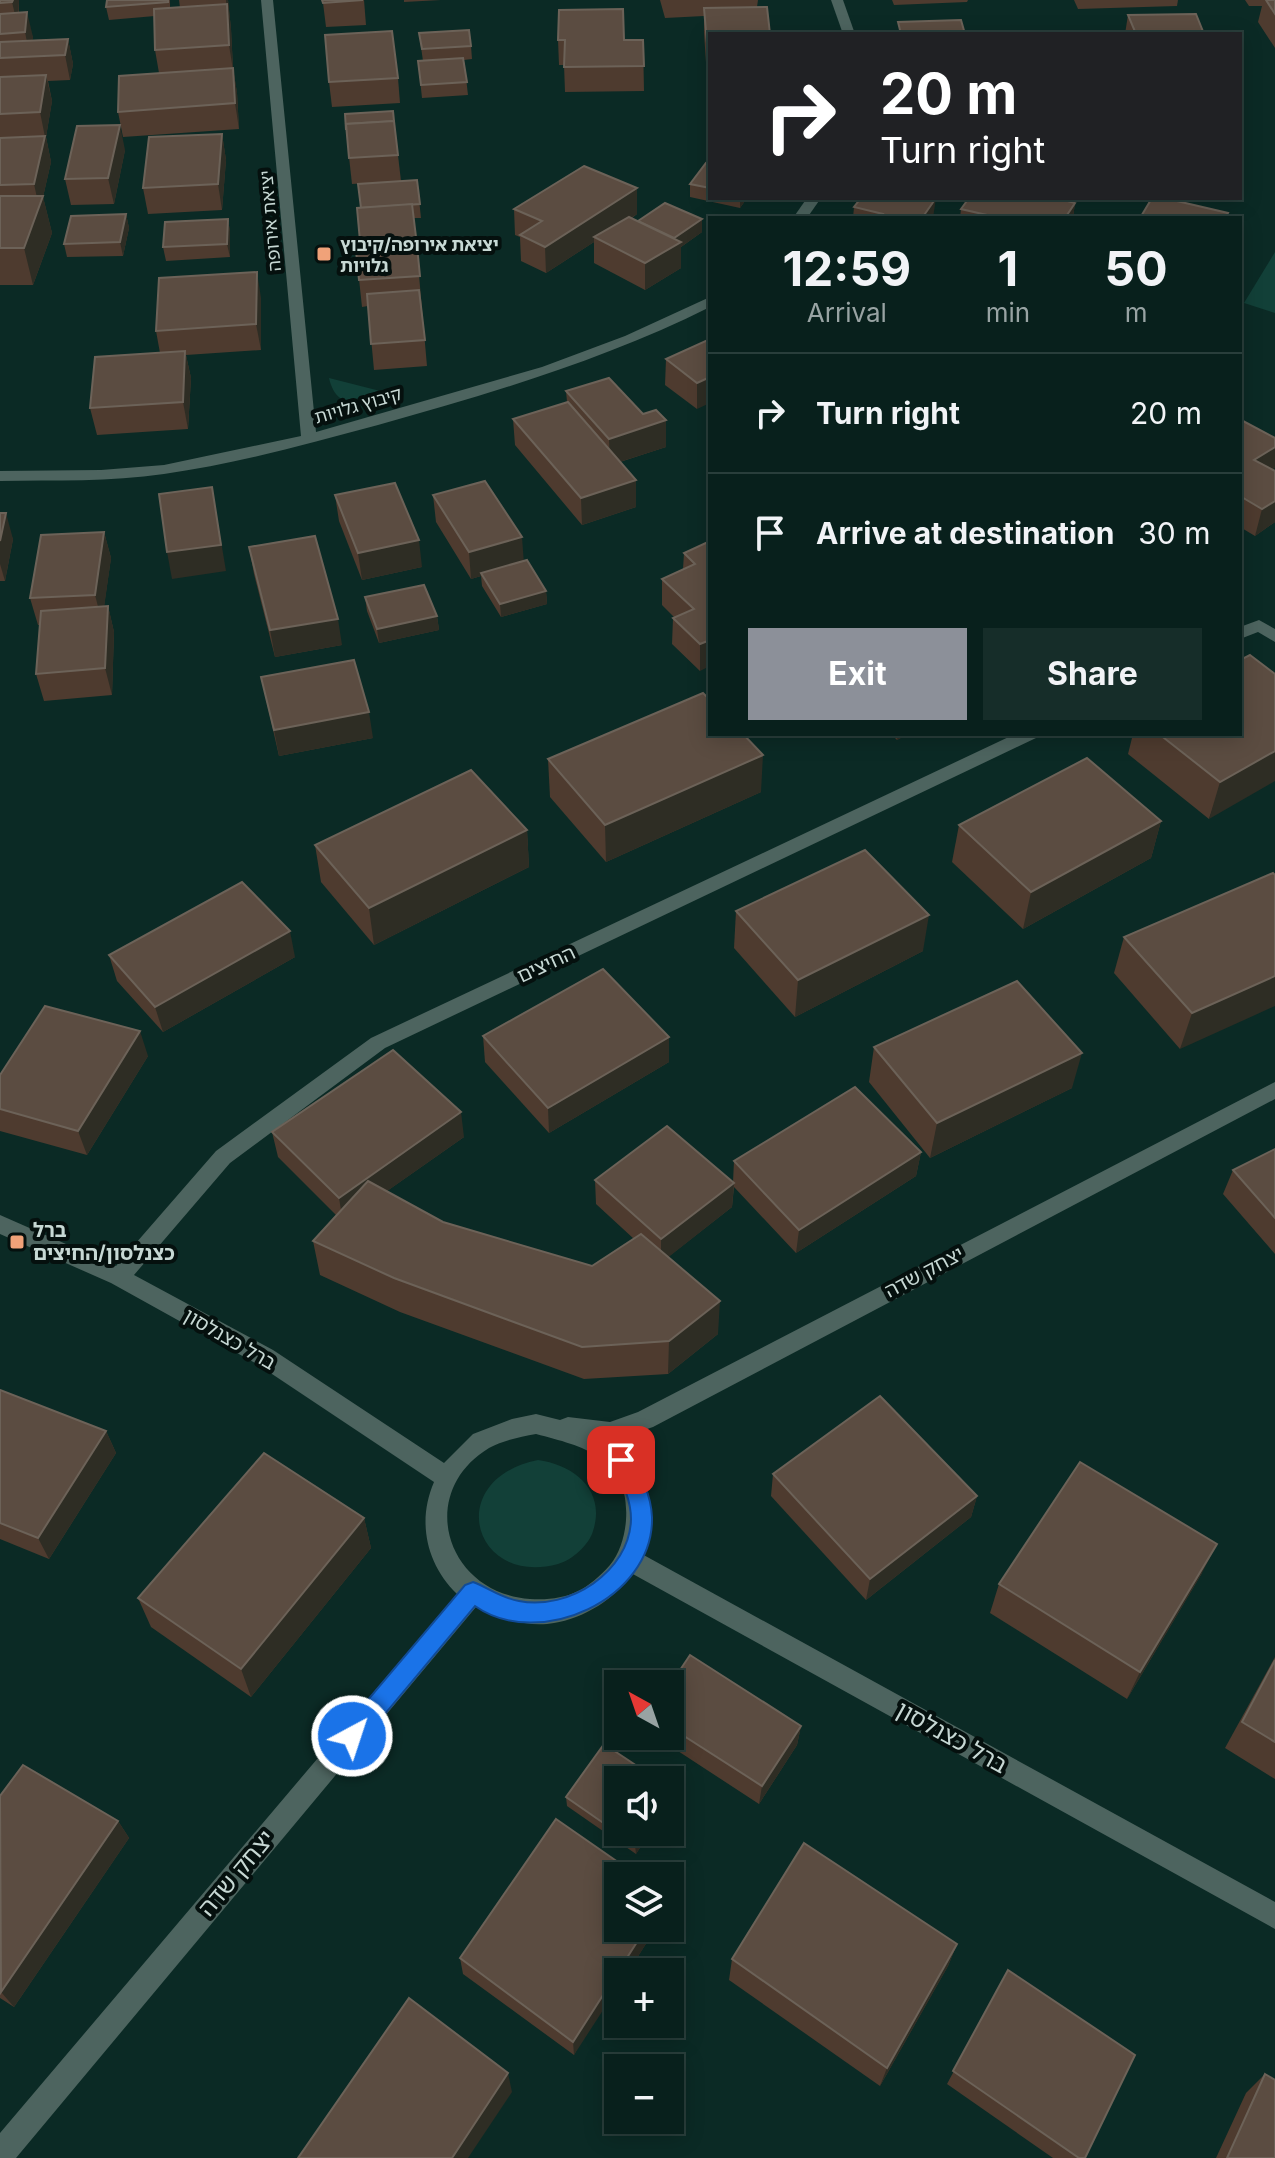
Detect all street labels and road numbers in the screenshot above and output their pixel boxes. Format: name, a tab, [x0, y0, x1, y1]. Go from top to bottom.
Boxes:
street label: יציאת אירופה	[255, 169, 285, 273]
street label: קיבוץ גלויות	[312, 382, 404, 428]
street label: החיצים	[513, 940, 579, 988]
street label: יצחק שדה	[880, 1241, 968, 1303]
street label: ברל כצנלסון	[180, 1303, 280, 1375]
street label: ברל כצנלסון	[891, 1695, 1013, 1779]
street label: יצחק שדה	[192, 1824, 280, 1922]

